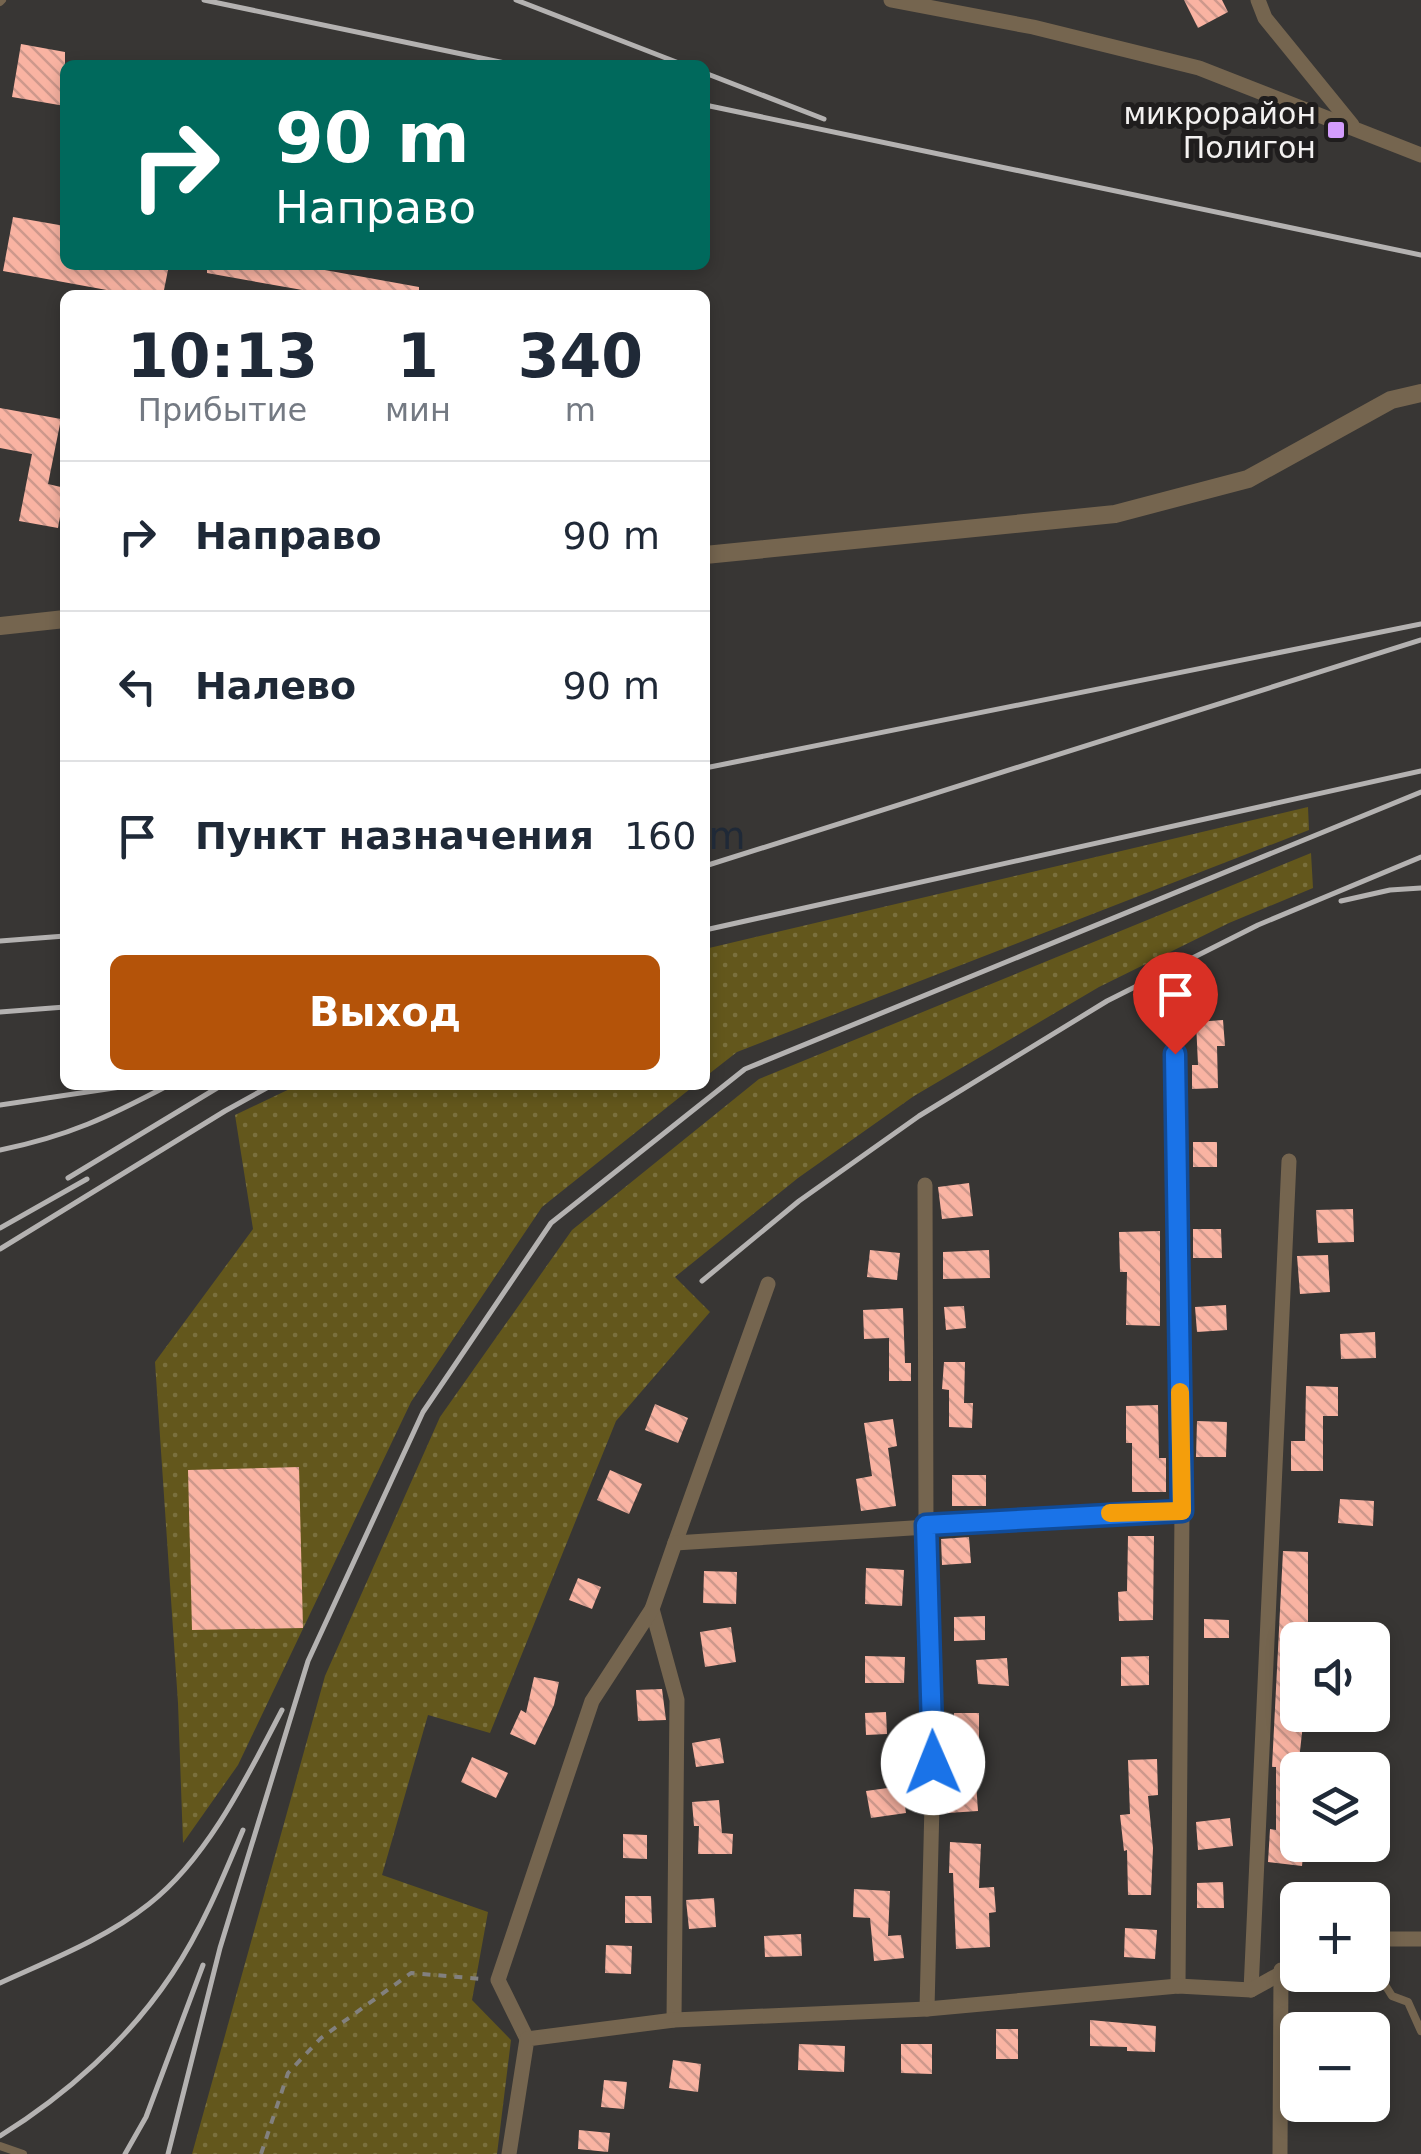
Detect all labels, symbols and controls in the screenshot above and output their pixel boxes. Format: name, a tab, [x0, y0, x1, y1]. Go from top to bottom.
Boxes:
place label: микрорайон Полигон	[1123, 96, 1316, 165]
text: 90 m	[275, 97, 470, 179]
icon: right	[110, 100, 240, 230]
marker: микрорайон Полигон	[1325, 119, 1347, 141]
text: Направо	[275, 181, 476, 234]
text: 10:13	[127, 321, 318, 391]
text: 1	[397, 321, 439, 391]
text: 340	[518, 321, 643, 391]
text: Прибытие	[138, 391, 307, 429]
text: мин	[385, 391, 451, 429]
text: m	[565, 391, 596, 429]
icon: right	[110, 509, 165, 564]
text: Направо	[195, 514, 382, 558]
text: 90 m	[563, 514, 660, 558]
icon: left	[110, 659, 165, 714]
text: Налево	[195, 664, 356, 708]
text: 90 m	[563, 664, 660, 708]
icon: arrive	[110, 809, 165, 864]
text: Пункт назначения	[195, 814, 594, 858]
text: 160 m	[624, 814, 746, 858]
pin	[1133, 952, 1218, 1055]
button: Выход	[110, 955, 660, 1070]
icon: arrive	[1148, 967, 1203, 1022]
map controls	[1280, 1622, 1390, 2122]
button: sound	[1280, 1622, 1390, 1732]
position arrow	[881, 1711, 985, 1815]
button: layers	[1280, 1752, 1390, 1862]
button: +	[1280, 1882, 1390, 1992]
button: −	[1280, 2012, 1390, 2122]

